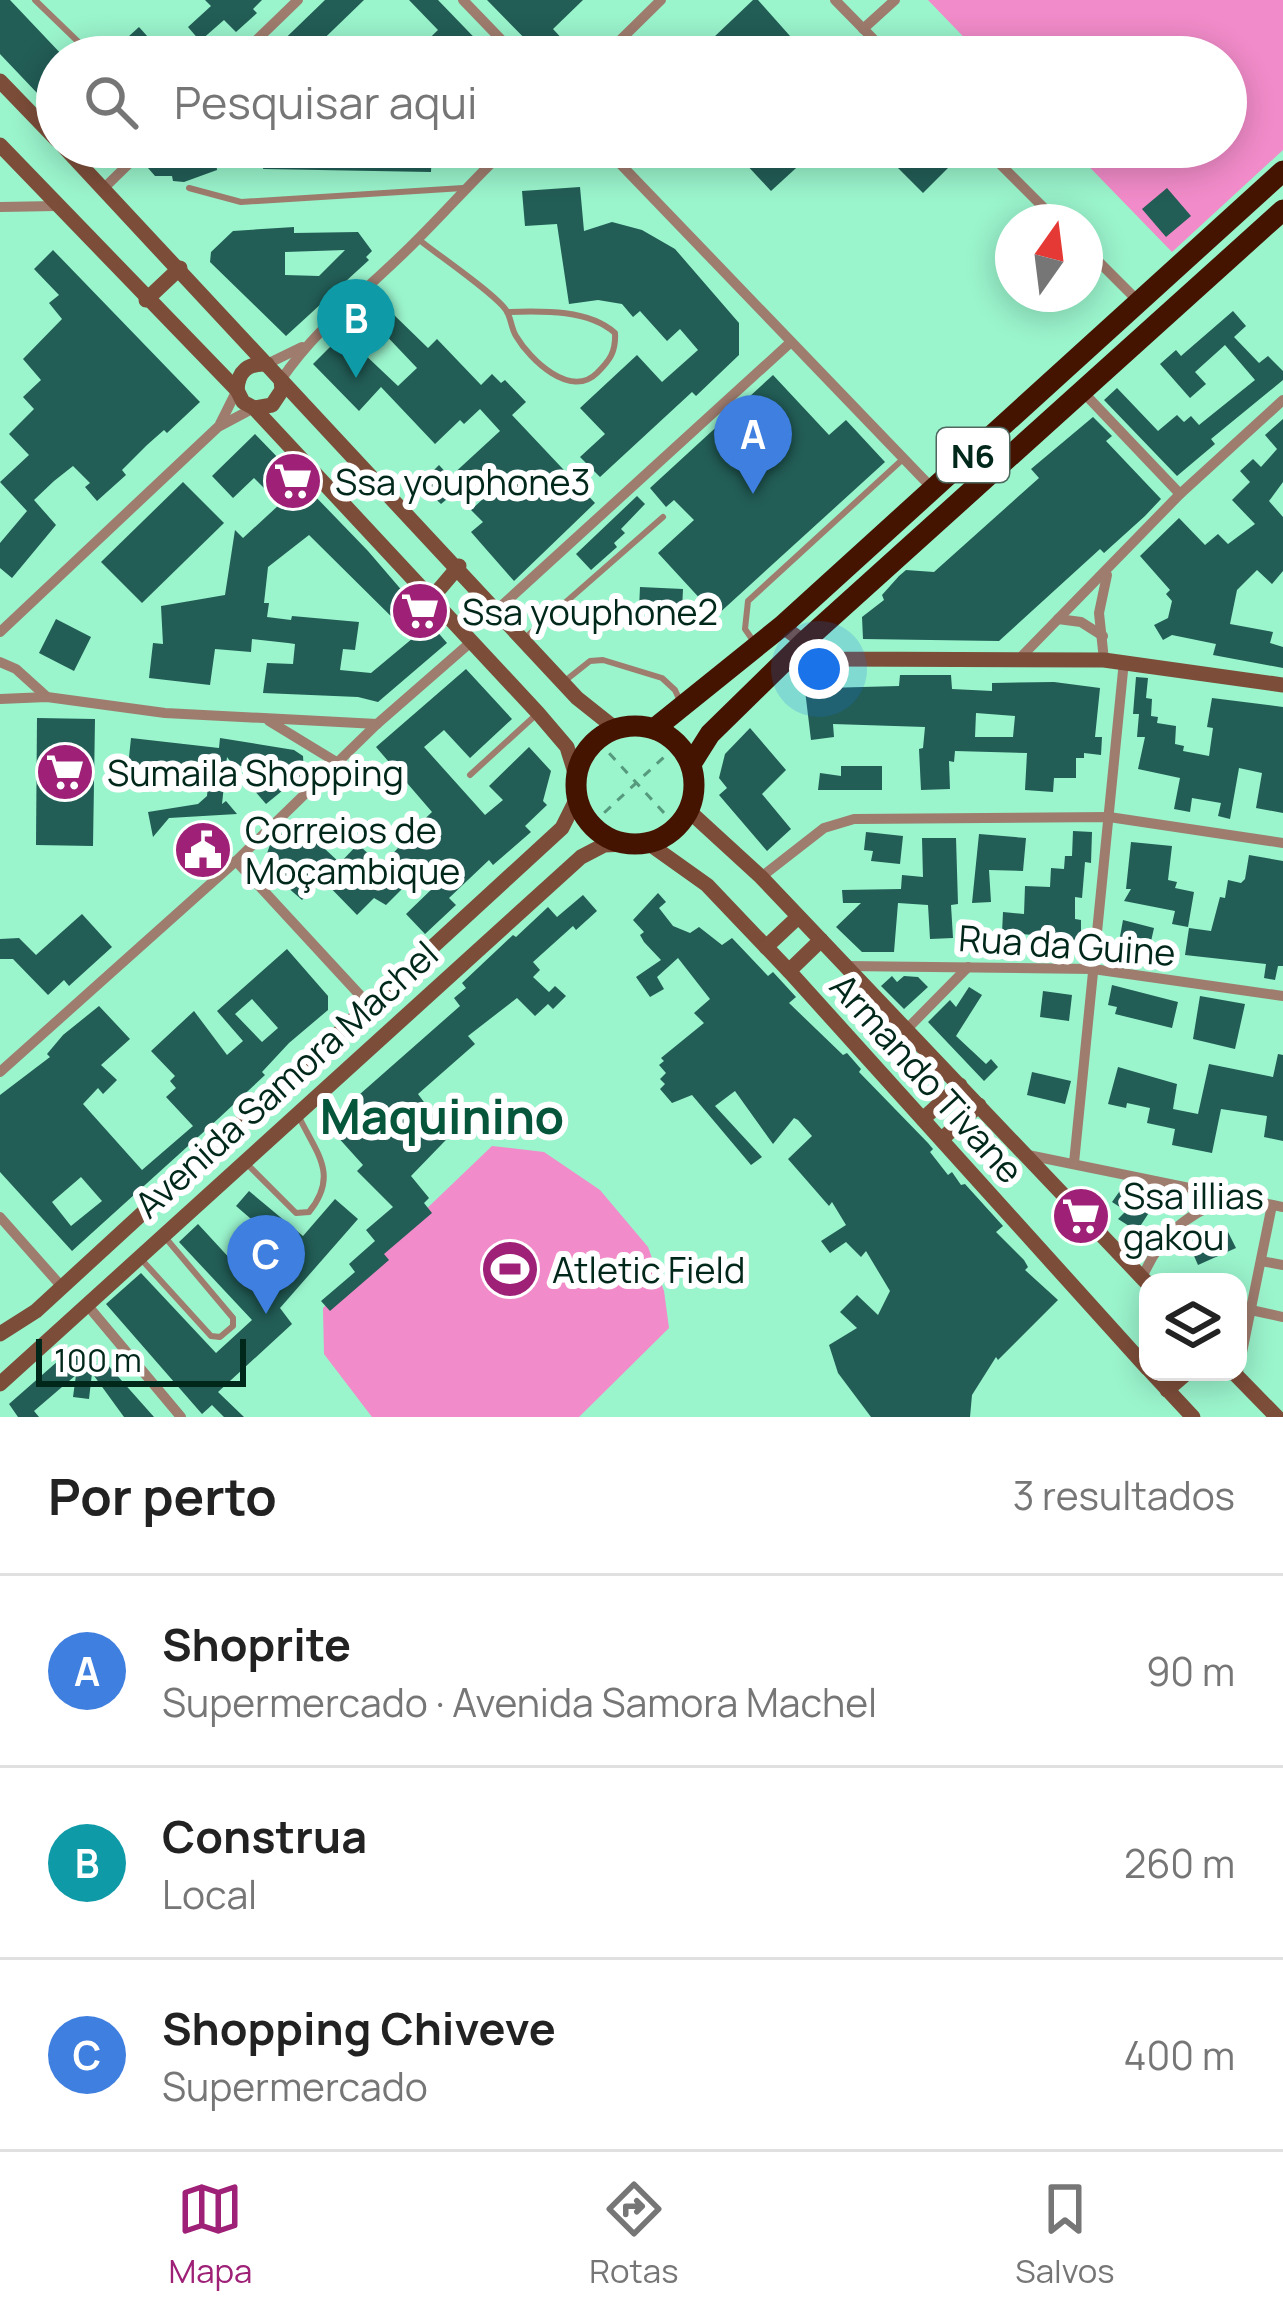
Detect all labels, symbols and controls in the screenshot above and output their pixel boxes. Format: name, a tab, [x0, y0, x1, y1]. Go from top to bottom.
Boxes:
search box	[36, 36, 1247, 168]
icon: search	[78, 69, 144, 135]
text: Pesquisar aqui	[174, 71, 478, 133]
north arrow	[995, 204, 1103, 312]
pin: B	[317, 279, 395, 378]
pin: A	[714, 395, 792, 494]
road number: N6	[937, 428, 1009, 482]
supermarket icon: Ssa youphone3	[262, 450, 324, 512]
place label: Ssa youphone3	[335, 457, 590, 506]
supermarket icon: Ssa youphone2	[389, 580, 451, 642]
place label: Ssa youphone2	[462, 587, 718, 636]
your location	[789, 639, 849, 699]
supermarket icon: Sumaila Shopping	[34, 741, 96, 803]
place label: Sumaila Shopping	[107, 748, 404, 797]
place label: Correios de Moçambique	[245, 805, 460, 895]
public building icon: Correios de Moçambique	[172, 819, 234, 881]
street label: Rua da Guine	[957, 913, 1177, 977]
street label: Avenida Samora Machel	[124, 930, 448, 1228]
street label: Armando Tivane	[820, 962, 1034, 1194]
district label: Maquinino	[320, 1083, 564, 1148]
place label: Ssa illias gakou	[1123, 1171, 1264, 1261]
supermarket icon: Ssa illias gakou	[1050, 1185, 1112, 1247]
pin: C	[227, 1215, 305, 1314]
sports icon: Atletic Field	[479, 1238, 541, 1300]
place label: Atletic Field	[552, 1245, 745, 1294]
map controls	[1139, 1273, 1247, 1381]
button: layers	[1139, 1273, 1247, 1381]
scale bar	[36, 1333, 246, 1386]
text: 100 m	[54, 1337, 142, 1382]
text: Por perto	[48, 1461, 277, 1530]
text: 3 resultados	[1013, 1468, 1235, 1522]
text: Shoprite	[162, 1613, 351, 1675]
text: A	[74, 1644, 100, 1698]
text: 90 m	[1146, 1644, 1235, 1698]
text: Supermercado · Avenida Samora Machel	[162, 1675, 877, 1729]
text: Construa	[162, 1805, 367, 1867]
text: B	[75, 1836, 99, 1890]
text: 260 m	[1124, 1836, 1235, 1890]
text: Local	[162, 1867, 257, 1921]
text: Shopping Chiveve	[162, 1997, 556, 2059]
text: C	[73, 2028, 101, 2082]
text: 400 m	[1124, 2028, 1235, 2082]
text: Supermercado	[162, 2059, 428, 2113]
tab: Mapa	[168, 2176, 252, 2293]
tab: Rotas	[589, 2176, 678, 2293]
tab: Salvos	[1015, 2176, 1115, 2293]

